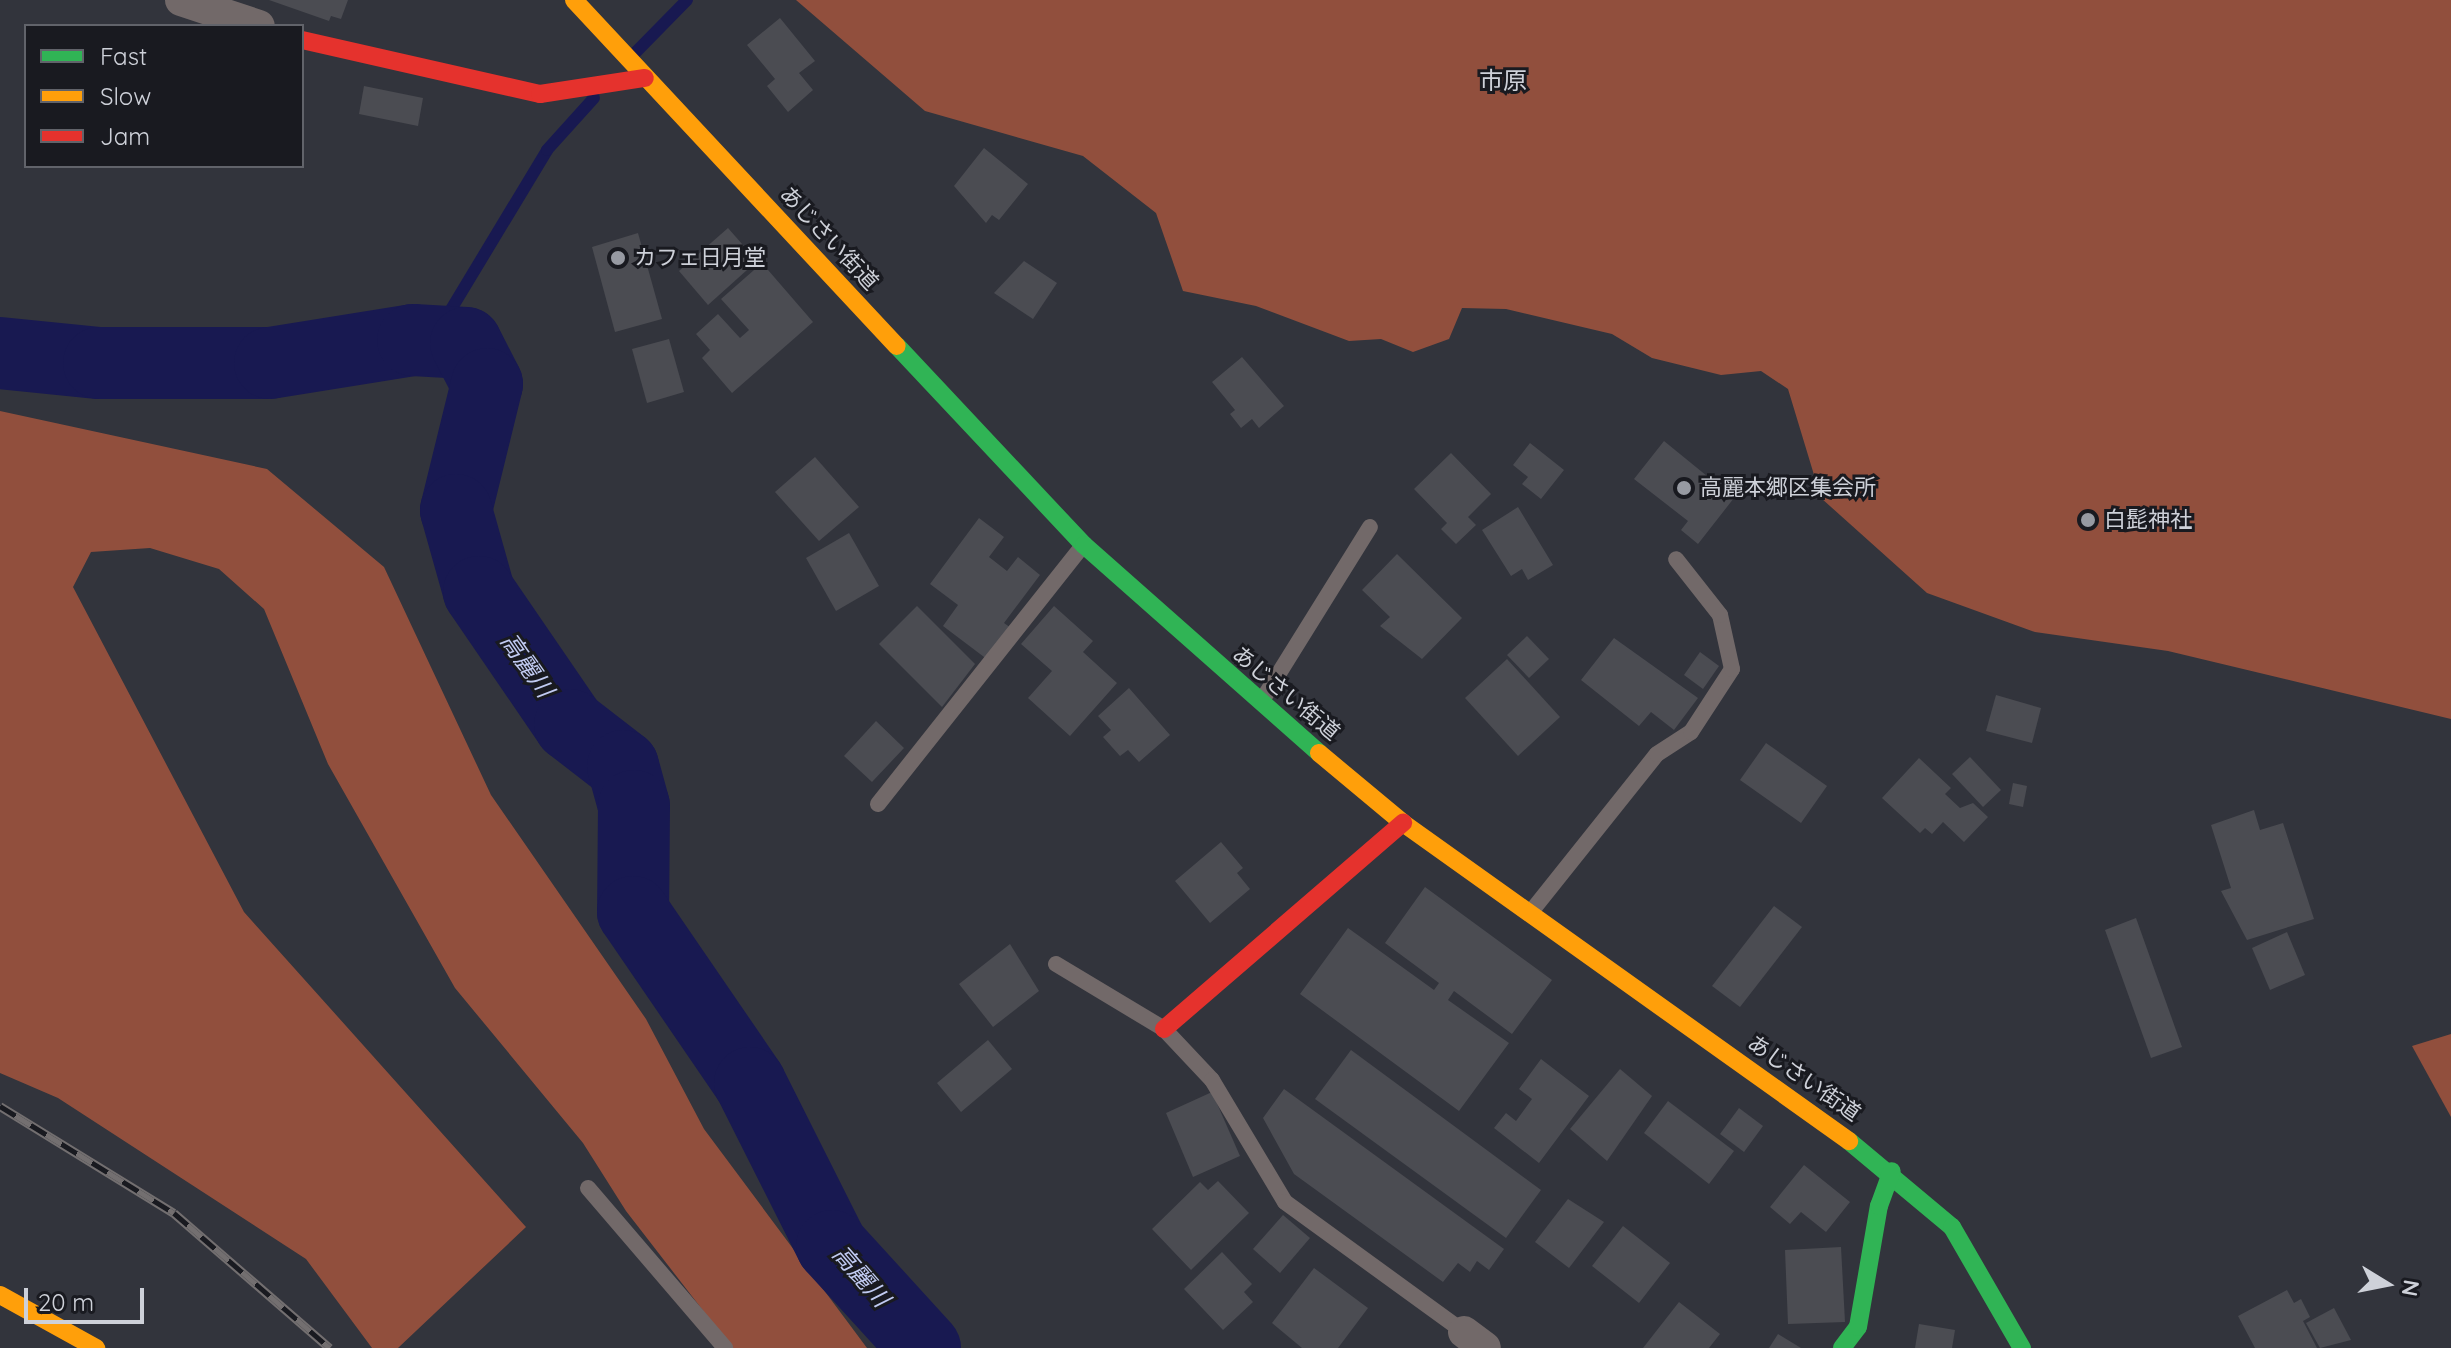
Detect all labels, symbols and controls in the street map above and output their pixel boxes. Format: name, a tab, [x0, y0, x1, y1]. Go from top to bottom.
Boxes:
legend	[24, 24, 304, 168]
text: Fast	[100, 41, 147, 71]
district label: 市原	[1479, 67, 1527, 95]
text: Slow	[100, 81, 151, 111]
text: Jam	[100, 121, 150, 151]
street label: あじさい街道	[774, 181, 884, 295]
place label: カフェ日月堂	[634, 245, 766, 271]
marker: カフェ日月堂	[609, 249, 627, 267]
place label: 高麗本郷区集会所	[1700, 475, 1876, 501]
marker: 高麗本郷区集会所	[1675, 479, 1693, 497]
place label: 白髭神社	[2104, 507, 2192, 533]
marker: 白髭神社	[2079, 511, 2097, 529]
water label: 高麗川	[495, 627, 559, 703]
street label: あじさい街道	[1227, 640, 1345, 746]
street label: あじさい街道	[1742, 1029, 1866, 1127]
water label: 高麗川	[827, 1239, 895, 1313]
north arrow	[2347, 1244, 2427, 1324]
scale bar	[28, 1272, 148, 1322]
text: N	[2395, 1278, 2426, 1299]
text: 20 m	[38, 1287, 94, 1317]

